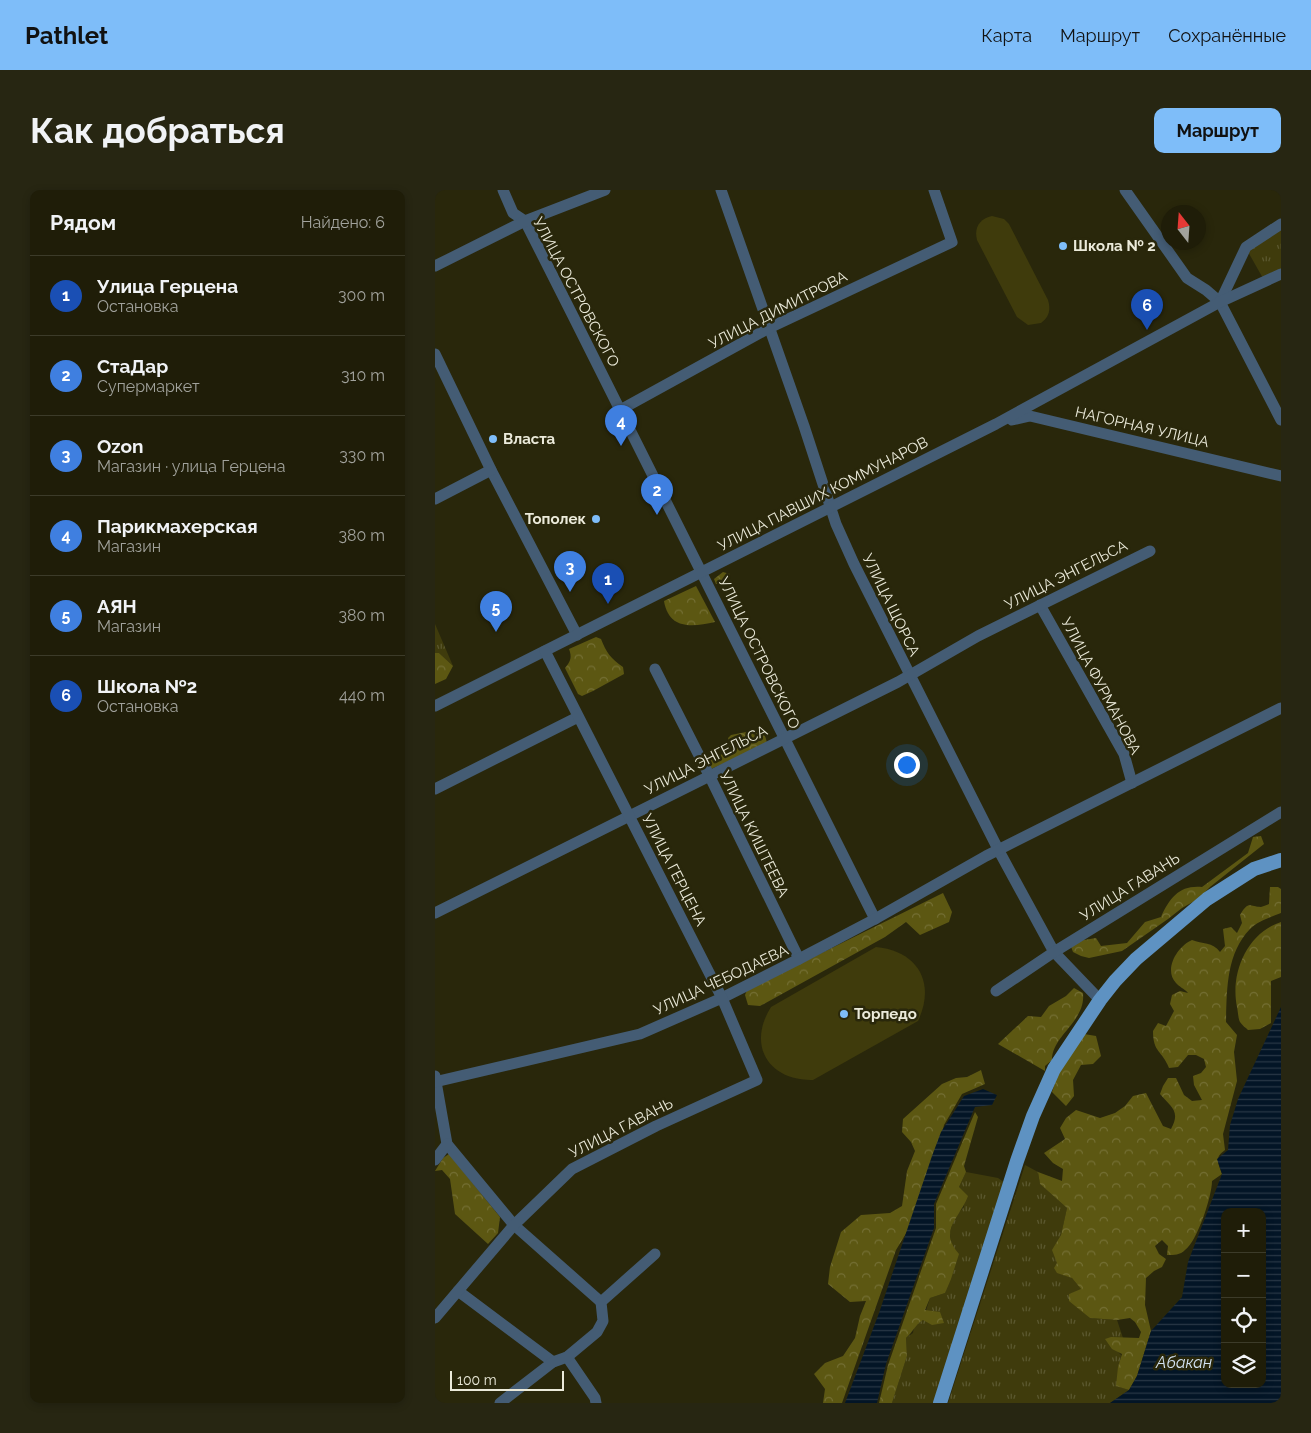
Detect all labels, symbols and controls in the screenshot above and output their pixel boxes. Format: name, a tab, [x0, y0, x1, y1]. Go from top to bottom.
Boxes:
text: Pathlet	[25, 21, 108, 50]
text: Карта	[981, 25, 1032, 46]
text: Маршрут	[1060, 25, 1140, 46]
text: Сохранённые	[1168, 25, 1286, 46]
button: Маршрут	[1154, 108, 1281, 153]
text: Как добраться	[30, 110, 285, 151]
north arrow	[1161, 205, 1206, 250]
text: Рядом	[50, 210, 116, 235]
text: Найдено: 6	[301, 213, 385, 232]
street label: УЛИЦА ОСТРОВСКОГО	[529, 214, 623, 370]
place label: Школа № 2	[1073, 237, 1156, 255]
marker: Школа № 2	[1057, 240, 1069, 252]
street label: УЛИЦА ДИМИТРОВА	[706, 267, 850, 353]
text: Улица Герцена	[97, 275, 238, 297]
text: 1	[62, 286, 70, 305]
text: 300 m	[338, 286, 385, 305]
pin: 6	[1131, 289, 1163, 330]
text: Остановка	[97, 297, 179, 316]
text: СтаДар	[97, 355, 168, 377]
text: 2	[61, 366, 71, 385]
text: 310 m	[341, 366, 385, 385]
text: Супермаркет	[97, 377, 200, 396]
street label: НАГОРНАЯ УЛИЦА	[1073, 403, 1211, 451]
pin: 4	[605, 405, 637, 446]
place label: Власта	[503, 430, 556, 448]
marker: Власта	[487, 433, 499, 445]
street label: УЛИЦА ПАВШИХ КОММУНАРОВ	[715, 433, 931, 555]
text: Ozon	[97, 435, 144, 457]
text: 3	[62, 446, 70, 465]
text: 330 m	[339, 446, 385, 465]
text: Магазин · улица Герцена	[97, 457, 285, 476]
pin: 2	[641, 474, 673, 515]
place label: Тополек	[525, 510, 586, 528]
marker: Тополек	[590, 513, 602, 525]
text: Парикмахерская	[97, 515, 258, 537]
text: 4	[61, 526, 71, 545]
text: 380 m	[338, 526, 385, 545]
street label: УЛИЦА ЭНГЕЛЬСА	[1002, 536, 1130, 614]
text: Магазин	[97, 537, 161, 556]
pin: 3	[554, 551, 586, 592]
street label: УЛИЦА ЩОРСА	[858, 551, 924, 659]
pin: 1	[592, 563, 624, 604]
street label: УЛИЦА ОСТРОВСКОГО	[714, 574, 804, 732]
pin: 5	[480, 591, 512, 632]
text: АЯН	[97, 595, 137, 617]
text: 5	[62, 606, 70, 625]
text: 380 m	[338, 606, 385, 625]
street label: УЛИЦА ФУРМАНОВА	[1057, 615, 1145, 757]
text: Магазин	[97, 617, 161, 636]
text: Школа №2	[97, 675, 197, 697]
text: 6	[61, 686, 71, 705]
text: 440 m	[339, 686, 385, 705]
text: Остановка	[97, 697, 179, 716]
street label: УЛИЦА ЭНГЕЛЬСА	[642, 721, 770, 799]
your location	[894, 752, 920, 778]
street label: УЛИЦА КИШТЕЕВА	[716, 768, 792, 900]
street label: УЛИЦА ГЕРЦЕНА	[638, 811, 710, 929]
street label: УЛИЦА ГАВАНЬ	[1077, 849, 1183, 925]
street label: УЛИЦА ЧЕБОДАЕВА	[651, 941, 791, 1019]
place label: Торпедо	[854, 1005, 917, 1023]
marker: Торпедо	[838, 1008, 850, 1020]
street label: УЛИЦА ГАВАНЬ	[566, 1094, 676, 1162]
map controls	[1221, 1208, 1266, 1388]
button: +	[1221, 1208, 1266, 1253]
button: −	[1221, 1253, 1266, 1298]
button: locate	[1221, 1298, 1266, 1343]
button: layers	[1221, 1343, 1266, 1388]
water label: Абакан	[1155, 1353, 1212, 1372]
scale bar	[450, 1368, 564, 1391]
text: 100 m	[457, 1372, 497, 1388]

